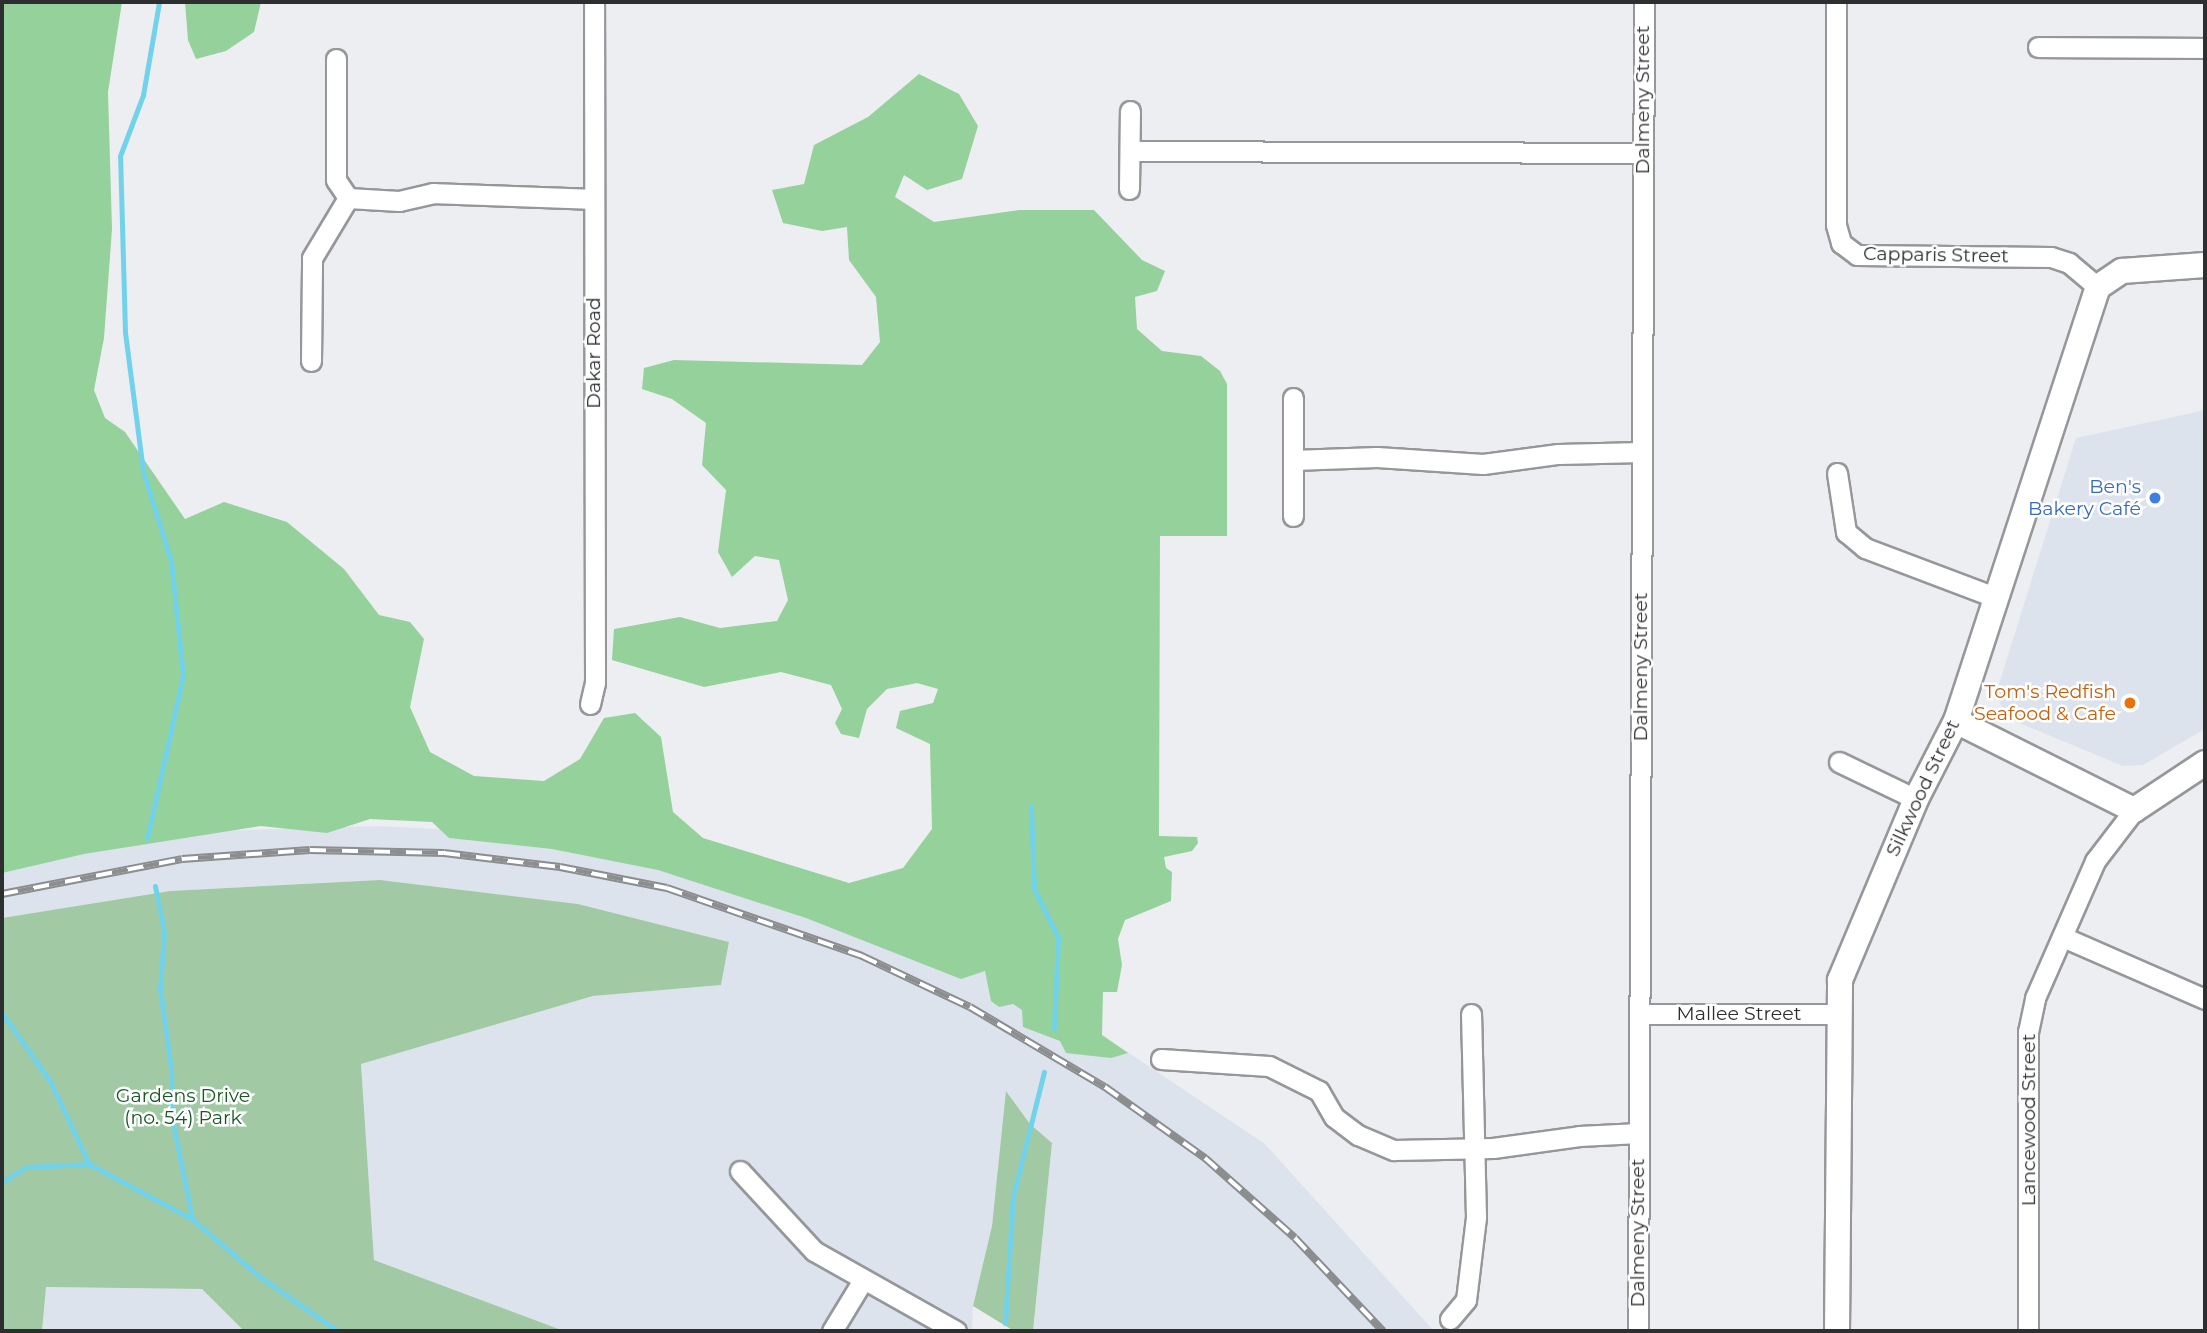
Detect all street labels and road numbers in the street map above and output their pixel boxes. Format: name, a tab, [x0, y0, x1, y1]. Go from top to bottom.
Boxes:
street label: Dalmeny Street	[1632, 26, 1654, 174]
street label: Capparis Street	[1863, 242, 2009, 268]
street label: Dakar Road	[583, 297, 605, 409]
street label: Dalmeny Street	[1630, 593, 1652, 741]
street label: Silkwood Street	[1881, 716, 1965, 860]
street label: Mallee Street	[1677, 1003, 1801, 1025]
street label: Lancewood Street	[2018, 1034, 2040, 1206]
street label: Dalmeny Street	[1627, 1159, 1649, 1307]

